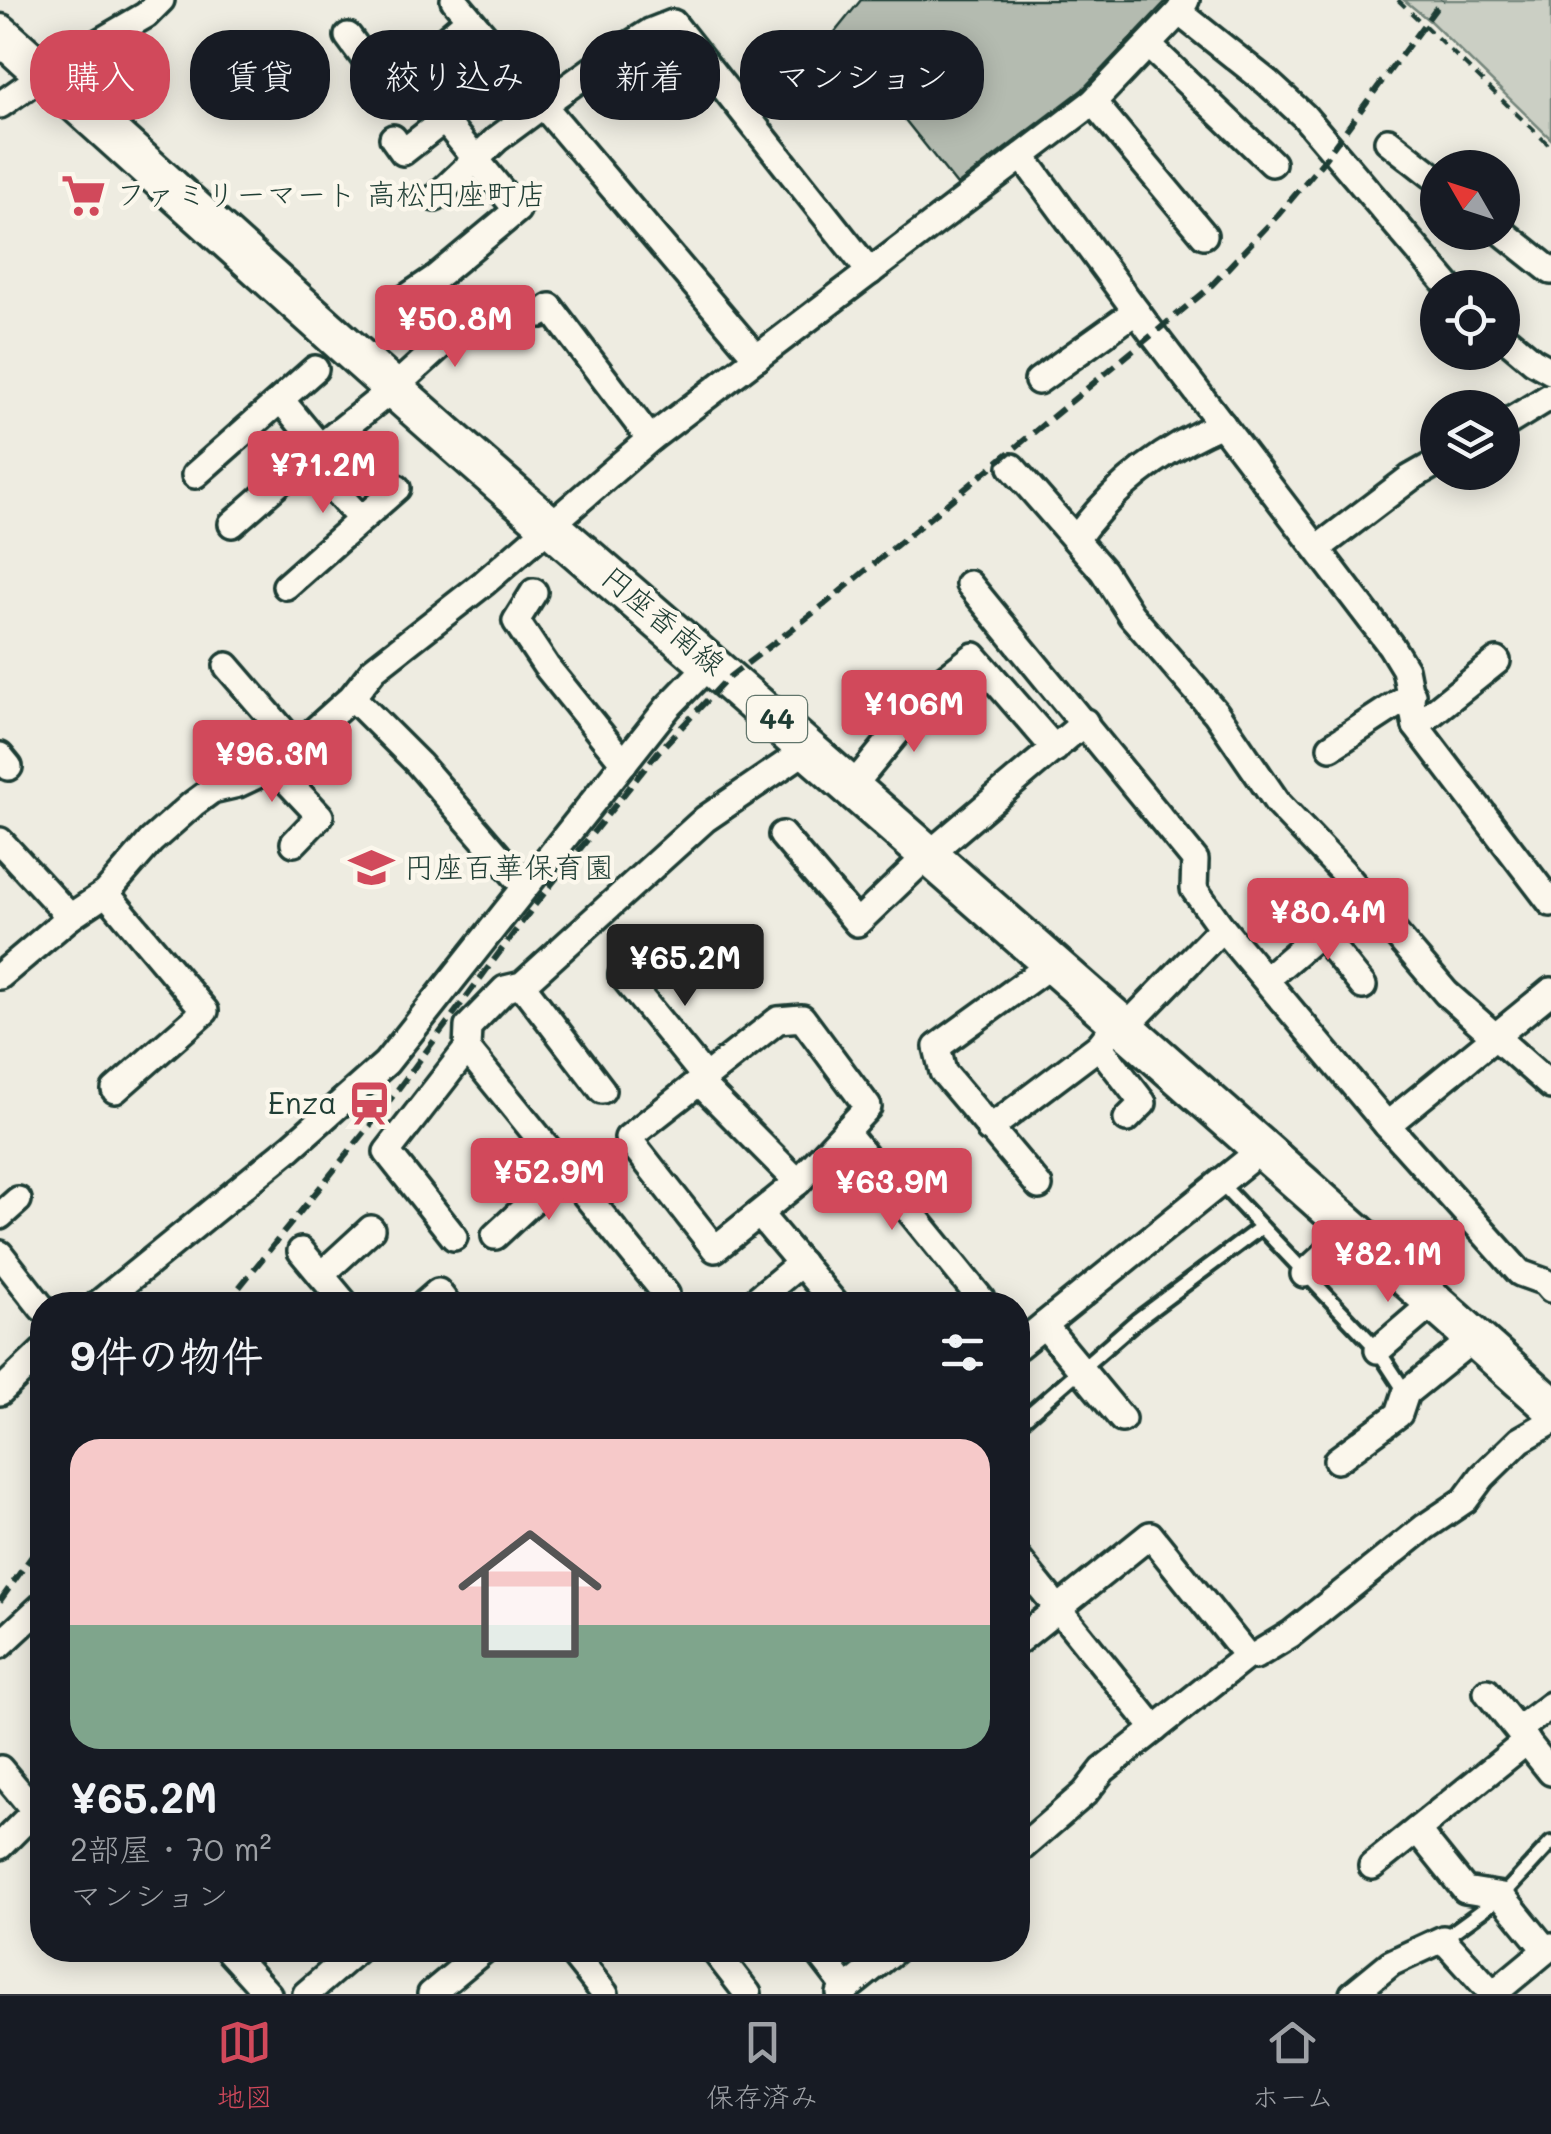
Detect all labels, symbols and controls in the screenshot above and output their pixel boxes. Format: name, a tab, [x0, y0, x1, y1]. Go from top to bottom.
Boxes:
chip: 購入	[30, 30, 170, 120]
chip: 賃貸	[190, 30, 330, 120]
chip: 絞り込み	[350, 30, 560, 120]
chip: 新着	[580, 30, 720, 120]
chip: マンション	[740, 30, 984, 120]
north arrow	[1420, 150, 1520, 250]
map controls	[1420, 150, 1520, 490]
supermarket icon: ファミリーマート 高松円座町店	[59, 171, 107, 219]
place label: ファミリーマート 高松円座町店	[116, 173, 546, 213]
button: locate	[1420, 270, 1520, 370]
pin: ¥50.8M	[374, 285, 536, 370]
text: ¥50.8M	[397, 296, 513, 338]
button: layers	[1420, 390, 1520, 490]
pin: ¥71.2M	[242, 431, 404, 516]
text: ¥71.2M	[270, 442, 376, 484]
street label: 円座香南線	[594, 556, 735, 683]
pin: ¥106M	[844, 670, 984, 755]
text: ¥106M	[864, 681, 964, 723]
road number: 44	[747, 696, 807, 742]
pin: ¥96.3M	[191, 720, 353, 805]
text: ¥96.3M	[215, 731, 329, 773]
school or university icon: 円座百華保育園	[347, 844, 395, 892]
place label: 円座百華保育園	[404, 846, 614, 886]
pin: ¥80.4M	[1247, 878, 1409, 963]
text: ¥80.4M	[1269, 889, 1387, 931]
pin: ¥65.2M	[604, 924, 766, 1009]
text: ¥65.2M	[629, 935, 741, 977]
station icon: Enza	[346, 1080, 394, 1128]
place label: Enza	[268, 1082, 337, 1122]
pin: ¥52.9M	[468, 1138, 630, 1223]
pin: ¥63.9M	[811, 1148, 973, 1233]
text: ¥52.9M	[493, 1149, 605, 1191]
text: ¥63.9M	[835, 1159, 949, 1201]
pin: ¥82.1M	[1307, 1220, 1469, 1305]
text: ¥82.1M	[1334, 1231, 1442, 1273]
icon: filters	[935, 1325, 990, 1380]
text: 9件の物件	[70, 1327, 263, 1382]
icon: home	[440, 1504, 620, 1684]
text: ¥65.2M	[70, 1769, 218, 1824]
text: 2部屋 · 70 m²	[70, 1827, 272, 1869]
text: マンション	[70, 1873, 229, 1915]
tab: 地図	[217, 2015, 273, 2115]
tab: 保存済み	[706, 2015, 818, 2115]
tab: ホーム	[1251, 2015, 1334, 2115]

